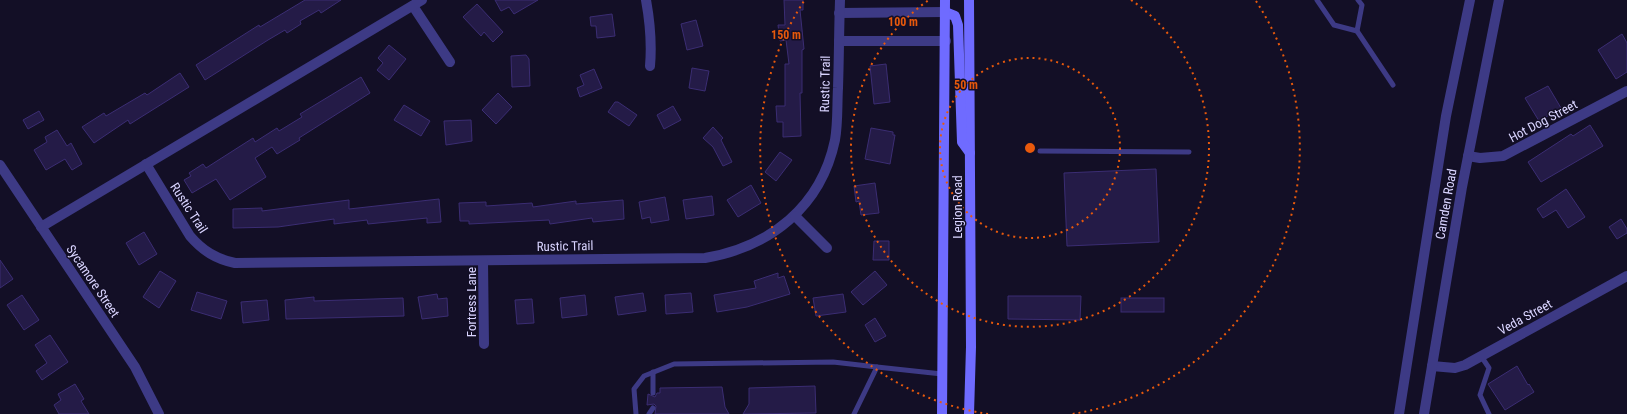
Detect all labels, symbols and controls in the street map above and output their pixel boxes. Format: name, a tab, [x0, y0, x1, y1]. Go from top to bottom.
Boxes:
text: 100 m	[888, 15, 918, 29]
text: 150 m	[771, 28, 801, 42]
street label: Rustic Trail	[817, 55, 833, 113]
text: 50 m	[954, 78, 978, 92]
street label: Hot Dog Street	[1506, 97, 1580, 145]
centre of rings	[1023, 141, 1037, 155]
street label: Camden Road	[1432, 168, 1460, 240]
street label: Legion Road	[950, 175, 965, 239]
street label: Rustic Trail	[167, 180, 211, 236]
street label: Rustic Trail	[536, 238, 594, 254]
street label: Sycamore Street	[63, 242, 123, 320]
street label: Fortress Lane	[464, 267, 479, 337]
street label: Veda Street	[1495, 296, 1555, 338]

